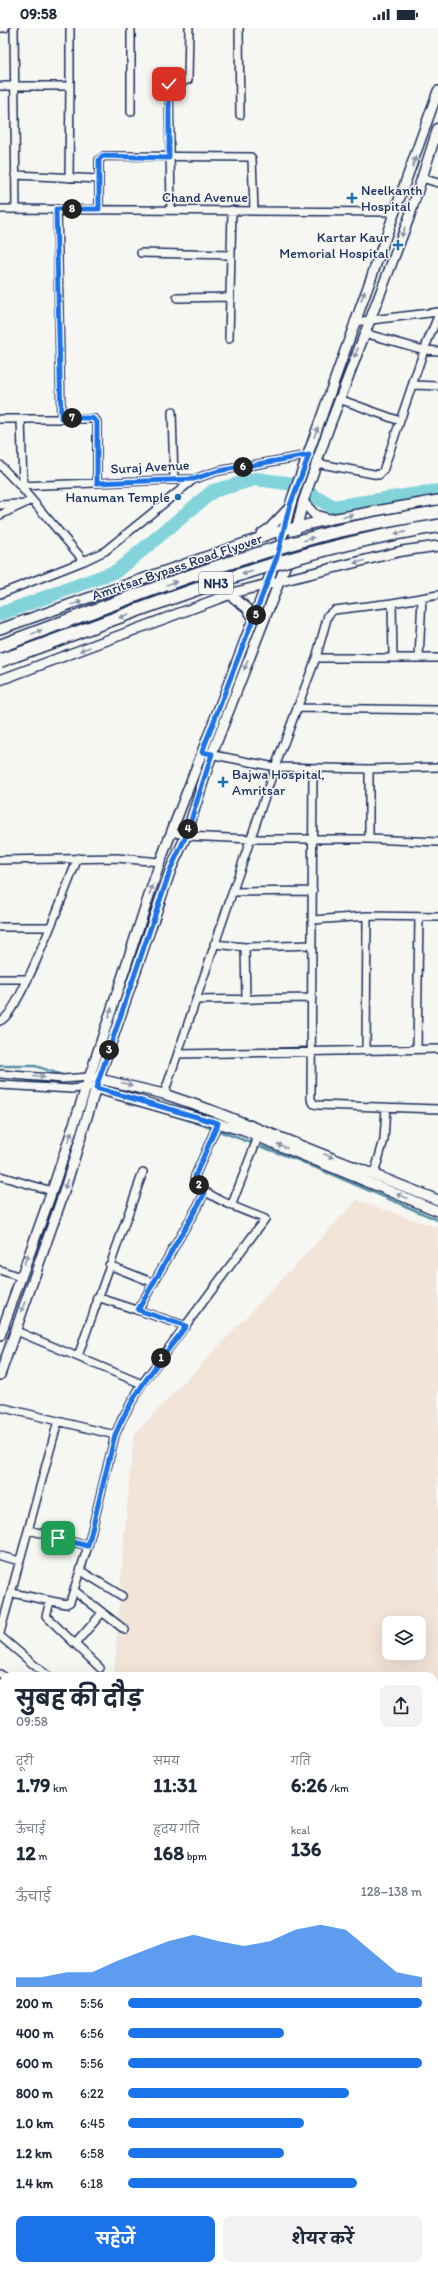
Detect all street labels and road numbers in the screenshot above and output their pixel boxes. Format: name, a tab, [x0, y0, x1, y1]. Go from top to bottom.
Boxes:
street label: Chand Avenue	[162, 189, 248, 206]
street label: Suraj Avenue	[110, 456, 190, 478]
street label: Amritsar Bypass Road Flyover	[90, 530, 265, 604]
road number: NH3	[199, 572, 233, 594]

